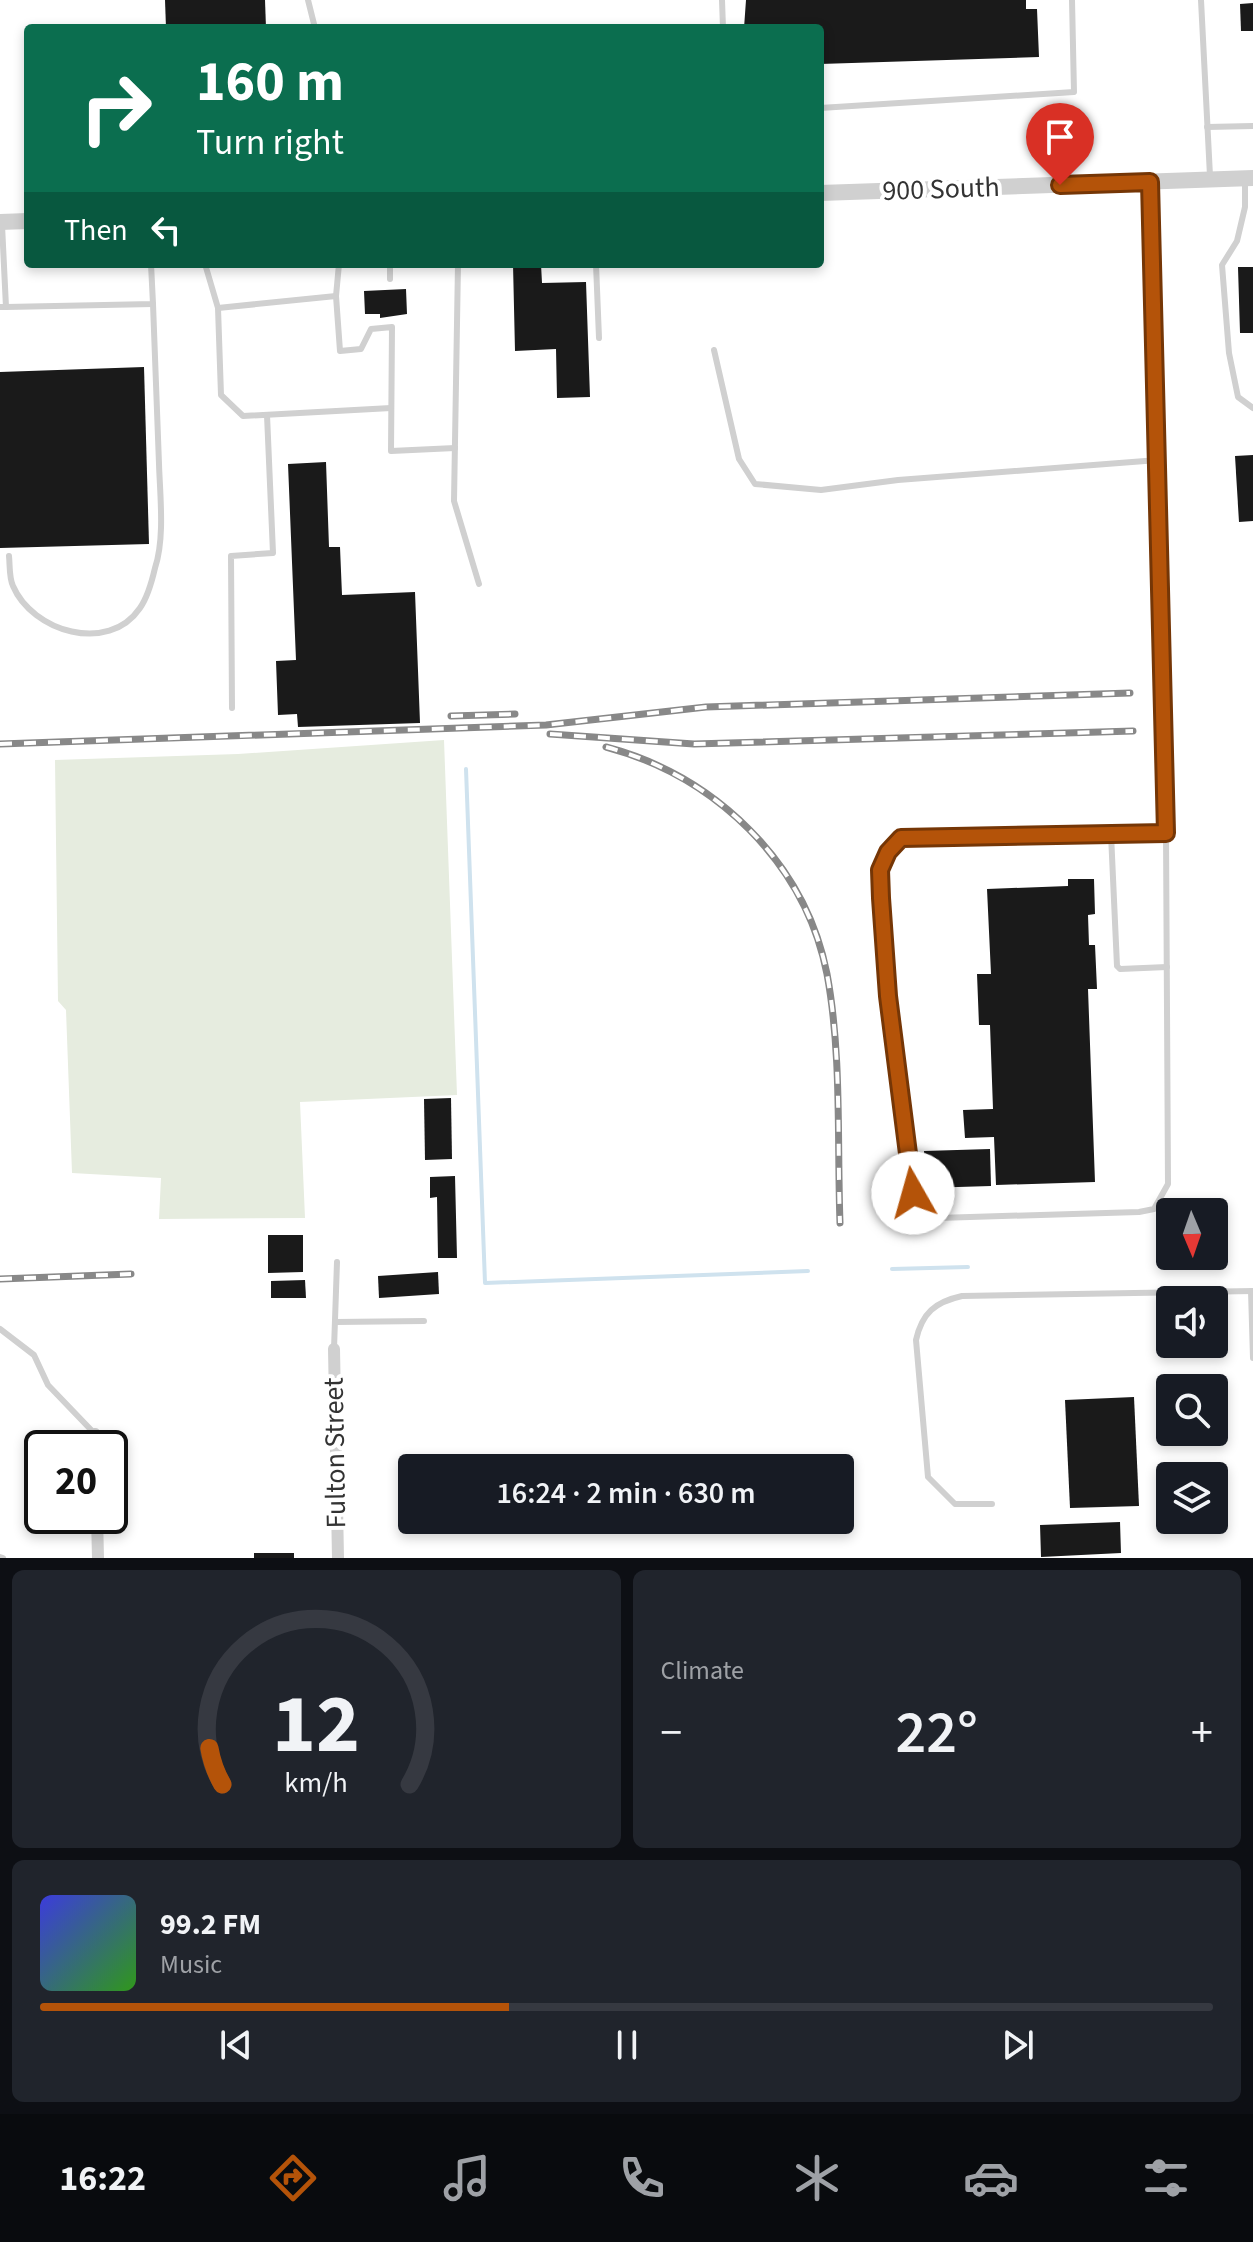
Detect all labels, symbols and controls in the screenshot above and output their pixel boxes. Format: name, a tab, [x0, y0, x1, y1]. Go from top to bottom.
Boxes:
text: 160 m	[196, 43, 344, 122]
icon: right	[64, 56, 168, 160]
pin	[1026, 103, 1094, 185]
icon: arrive	[1038, 115, 1082, 159]
text: Turn right	[196, 117, 344, 168]
street label: 900 South	[882, 167, 1000, 211]
icon: left	[144, 208, 188, 252]
text: Then	[64, 209, 128, 252]
position arrow	[871, 1151, 955, 1235]
north arrow	[1156, 1198, 1228, 1270]
map controls	[1156, 1198, 1228, 1534]
button: sound	[1156, 1286, 1228, 1358]
button: search	[1156, 1374, 1228, 1446]
street label: Fulton Street	[314, 1377, 356, 1529]
speed limit sign: 20	[24, 1430, 128, 1534]
button: layers	[1156, 1462, 1228, 1534]
text: 16:24 · 2 min · 630 m	[496, 1472, 756, 1515]
text: Climate	[661, 1652, 744, 1689]
text: 12	[272, 1666, 360, 1784]
text: 22°	[896, 1691, 978, 1776]
text: −	[661, 1702, 682, 1765]
text: +	[1191, 1702, 1213, 1765]
text: km/h	[285, 1763, 348, 1803]
text: 99.2 FM	[160, 1903, 261, 1946]
text: Music	[160, 1946, 222, 1983]
icon: previous	[214, 2023, 258, 2067]
icon: pause	[605, 2023, 649, 2067]
icon: next	[996, 2023, 1040, 2067]
icon: directions	[265, 2150, 321, 2206]
icon: music	[439, 2150, 495, 2206]
icon: phone	[614, 2150, 670, 2206]
icon: climate	[789, 2150, 845, 2206]
icon: car	[963, 2150, 1019, 2206]
icon: filters	[1138, 2150, 1194, 2206]
text: 16:22	[59, 2153, 146, 2204]

